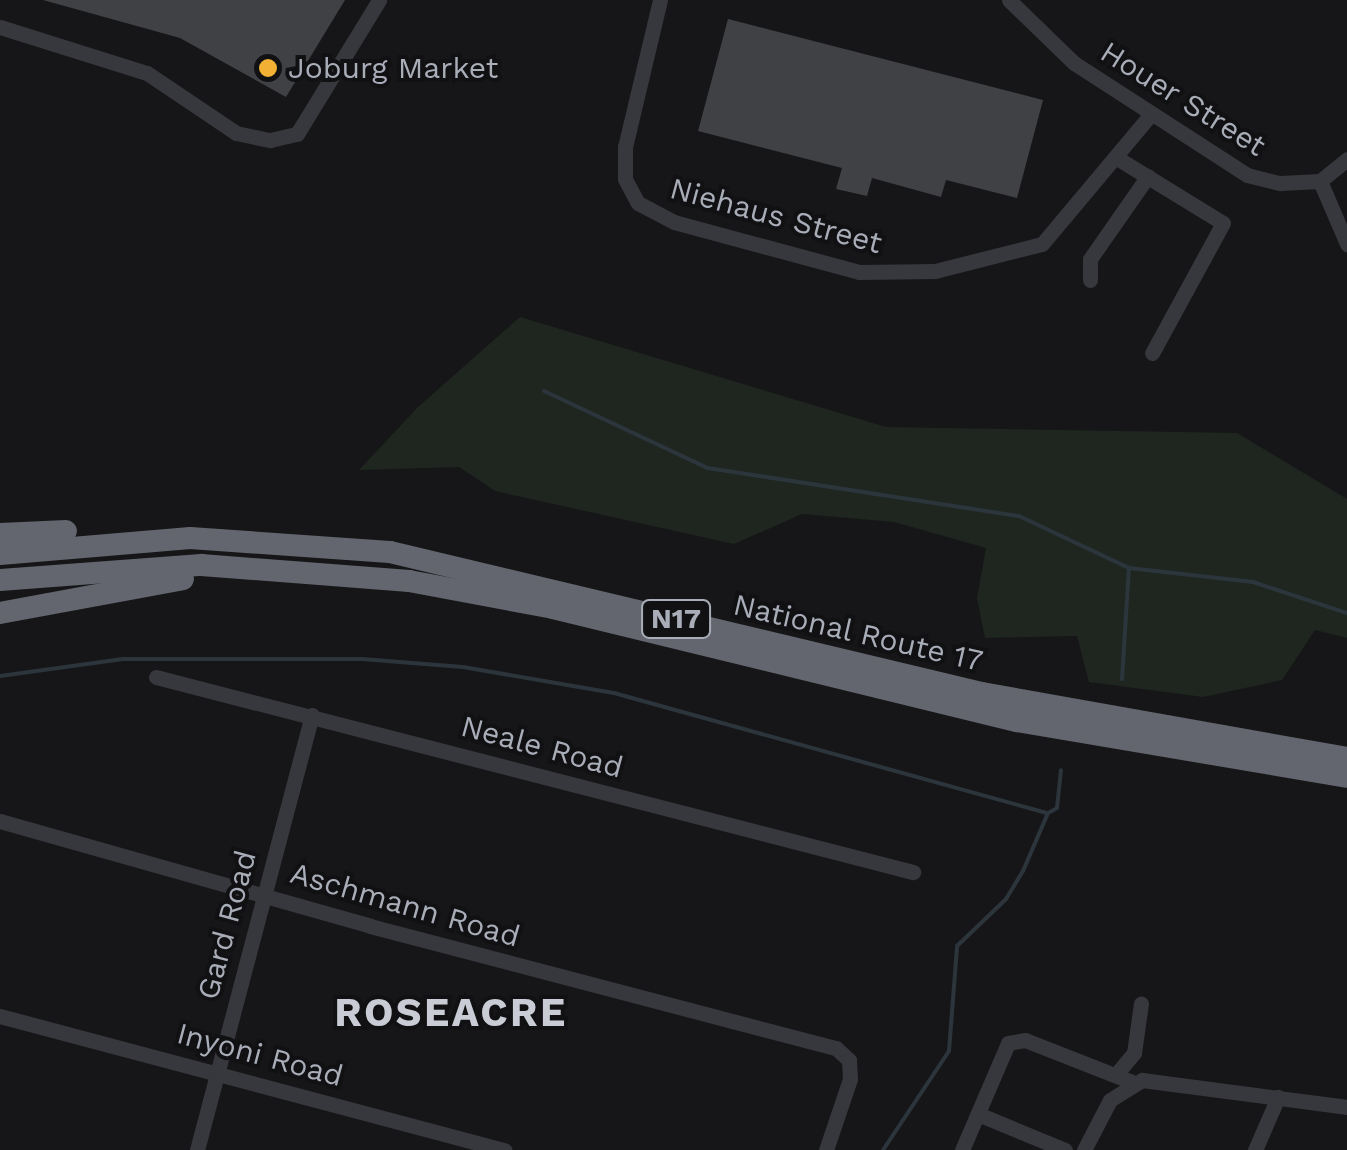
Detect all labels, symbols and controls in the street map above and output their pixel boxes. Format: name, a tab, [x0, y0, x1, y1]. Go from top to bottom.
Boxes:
street label: Houer Street	[1094, 34, 1272, 164]
place label: Joburg Market	[288, 50, 498, 86]
marker: Joburg Market	[257, 57, 279, 79]
street label: Niehaus Street	[666, 170, 886, 262]
street label: National Route 17	[729, 587, 987, 679]
road number: N17	[641, 596, 711, 642]
street label: Neale Road	[457, 708, 627, 786]
street label: Gard Road	[190, 847, 264, 1003]
street label: Aschmann Road	[286, 855, 524, 955]
district label: ROSEACRE	[334, 989, 568, 1037]
street label: Inyoni Road	[173, 1016, 347, 1094]

